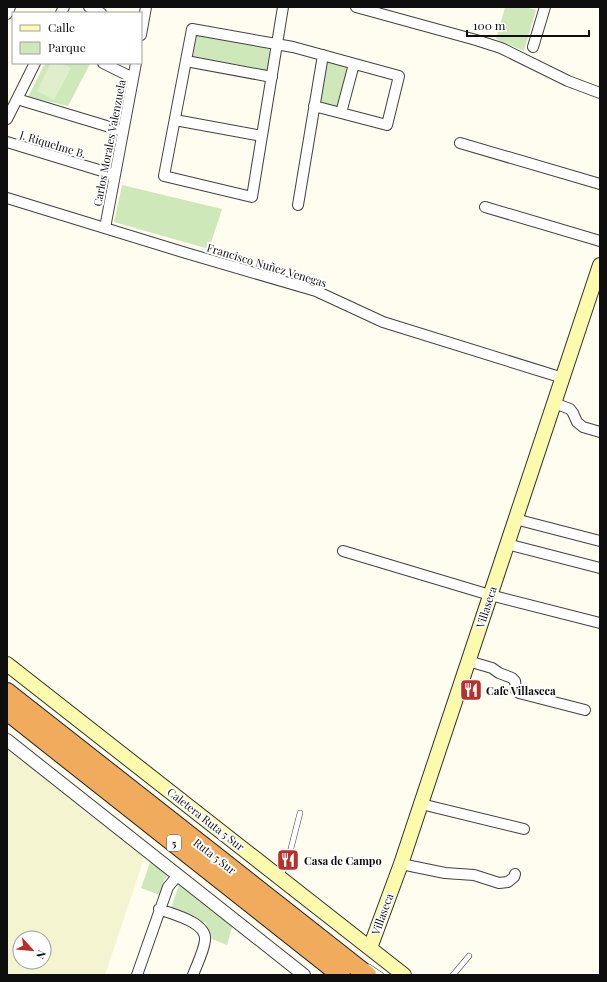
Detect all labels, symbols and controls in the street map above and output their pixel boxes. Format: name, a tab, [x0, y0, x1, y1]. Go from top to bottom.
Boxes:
legend	[12, 12, 142, 64]
scale bar	[467, 12, 589, 38]
text: 100 m	[473, 17, 506, 33]
text: Calle	[48, 19, 75, 35]
text: Parque	[48, 39, 86, 55]
street label: Carlos Morales Valenzuela	[89, 78, 129, 208]
street label: J. Riquelme B.	[17, 127, 88, 161]
street label: Francisco Nuñez Venegas	[205, 240, 329, 290]
street label: Villaseca	[472, 584, 500, 631]
restaurant icon: Cafe Villaseca	[458, 677, 484, 703]
place label: Cafe Villaseca	[486, 683, 556, 698]
street label: Caletera Ruta 5 Sur	[165, 785, 247, 853]
road number: 5	[167, 835, 181, 851]
street label: Ruta 5 Sur	[191, 835, 239, 877]
restaurant icon: Casa de Campo	[275, 847, 301, 873]
place label: Casa de Campo	[304, 853, 382, 868]
street label: Villaseca	[367, 891, 397, 938]
north arrow	[12, 930, 52, 970]
text: N	[33, 948, 50, 962]

